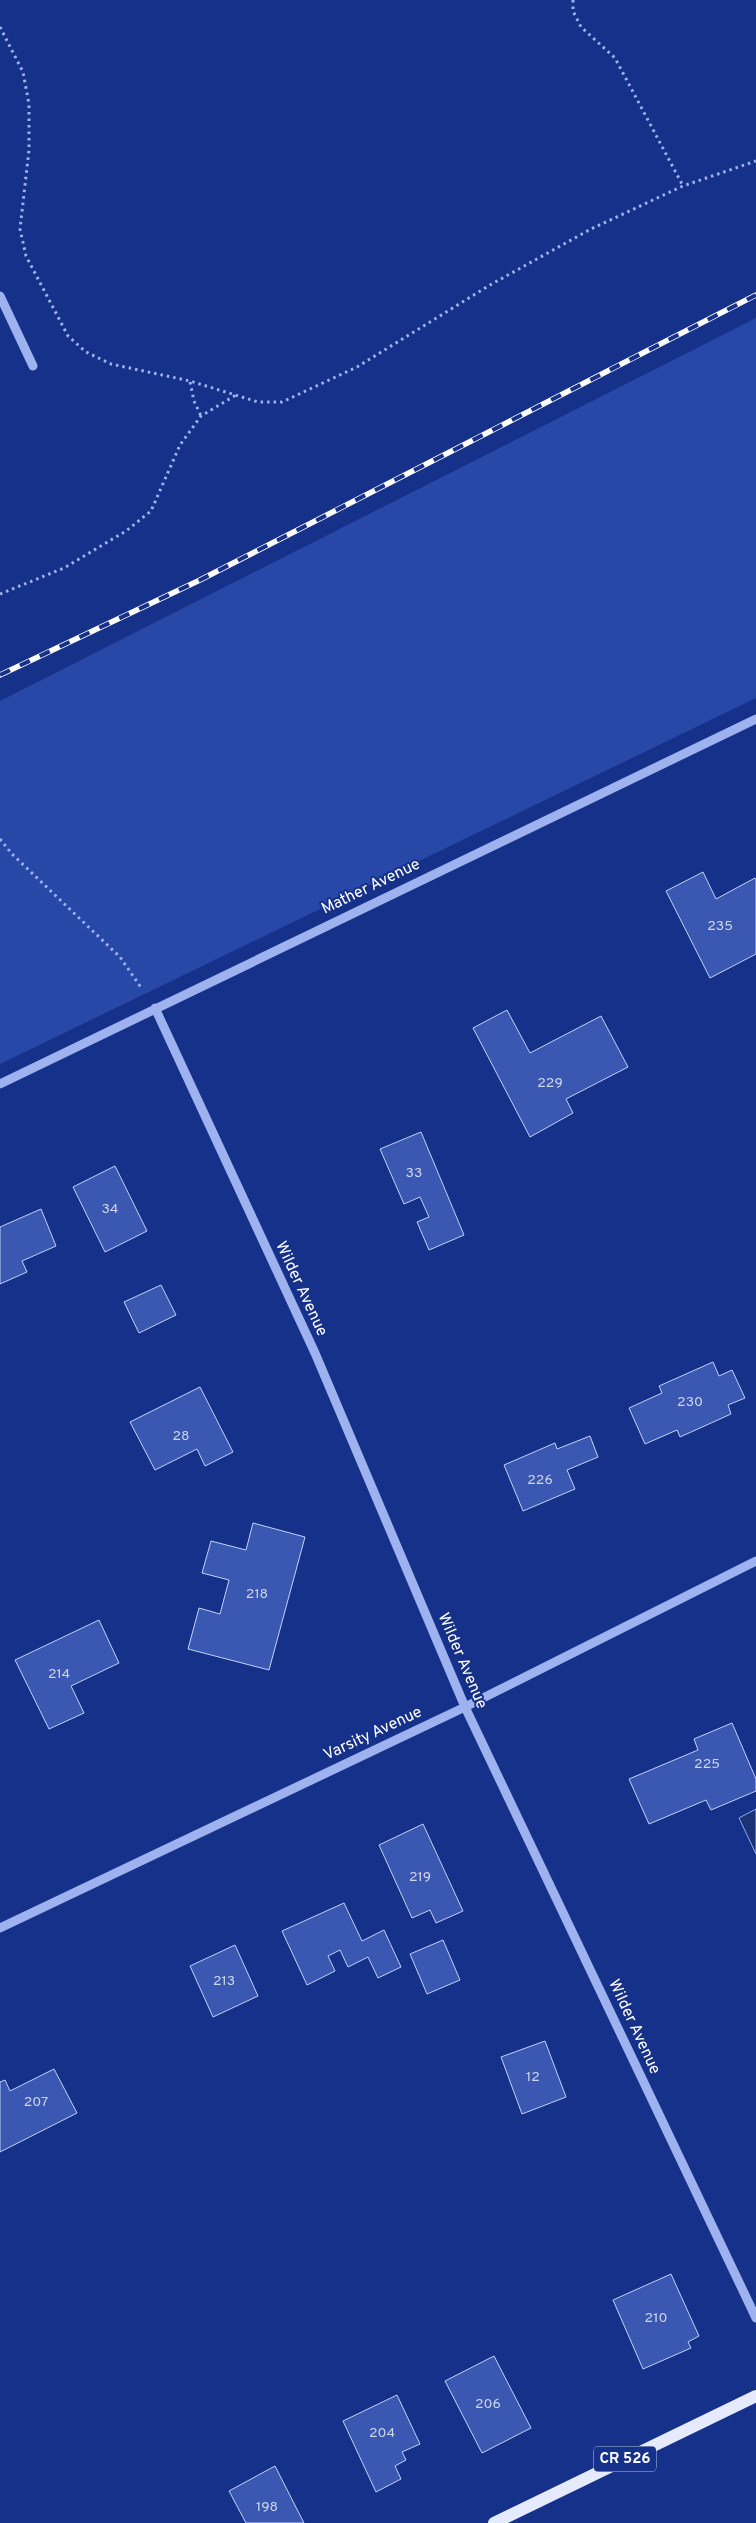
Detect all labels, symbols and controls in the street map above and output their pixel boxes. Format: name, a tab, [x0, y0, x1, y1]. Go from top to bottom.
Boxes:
street label: Mather Avenue	[318, 855, 424, 919]
house number: 235	[707, 918, 733, 935]
house number: 229	[537, 1075, 563, 1092]
house number: 33	[406, 1165, 422, 1182]
house number: 34	[101, 1201, 119, 1218]
street label: Wilder Avenue	[270, 1238, 332, 1340]
house number: 230	[677, 1394, 703, 1411]
house number: 28	[172, 1428, 190, 1445]
house number: 226	[527, 1472, 553, 1489]
house number: 218	[246, 1586, 268, 1603]
street label: Wilder Avenue	[433, 1610, 491, 1712]
house number: 214	[48, 1666, 70, 1683]
street label: Varsity Avenue	[321, 1702, 425, 1766]
house number: 225	[694, 1756, 720, 1773]
house number: 219	[409, 1869, 431, 1886]
house number: 213	[213, 1973, 235, 1990]
street label: Wilder Avenue	[603, 1976, 665, 2078]
house number: 12	[526, 2069, 540, 2086]
house number: 207	[24, 2094, 48, 2111]
house number: 210	[645, 2310, 667, 2327]
house number: 206	[475, 2396, 501, 2413]
house number: 204	[369, 2425, 395, 2442]
road number: CR 526	[594, 2446, 656, 2472]
house number: 198	[256, 2499, 278, 2516]

